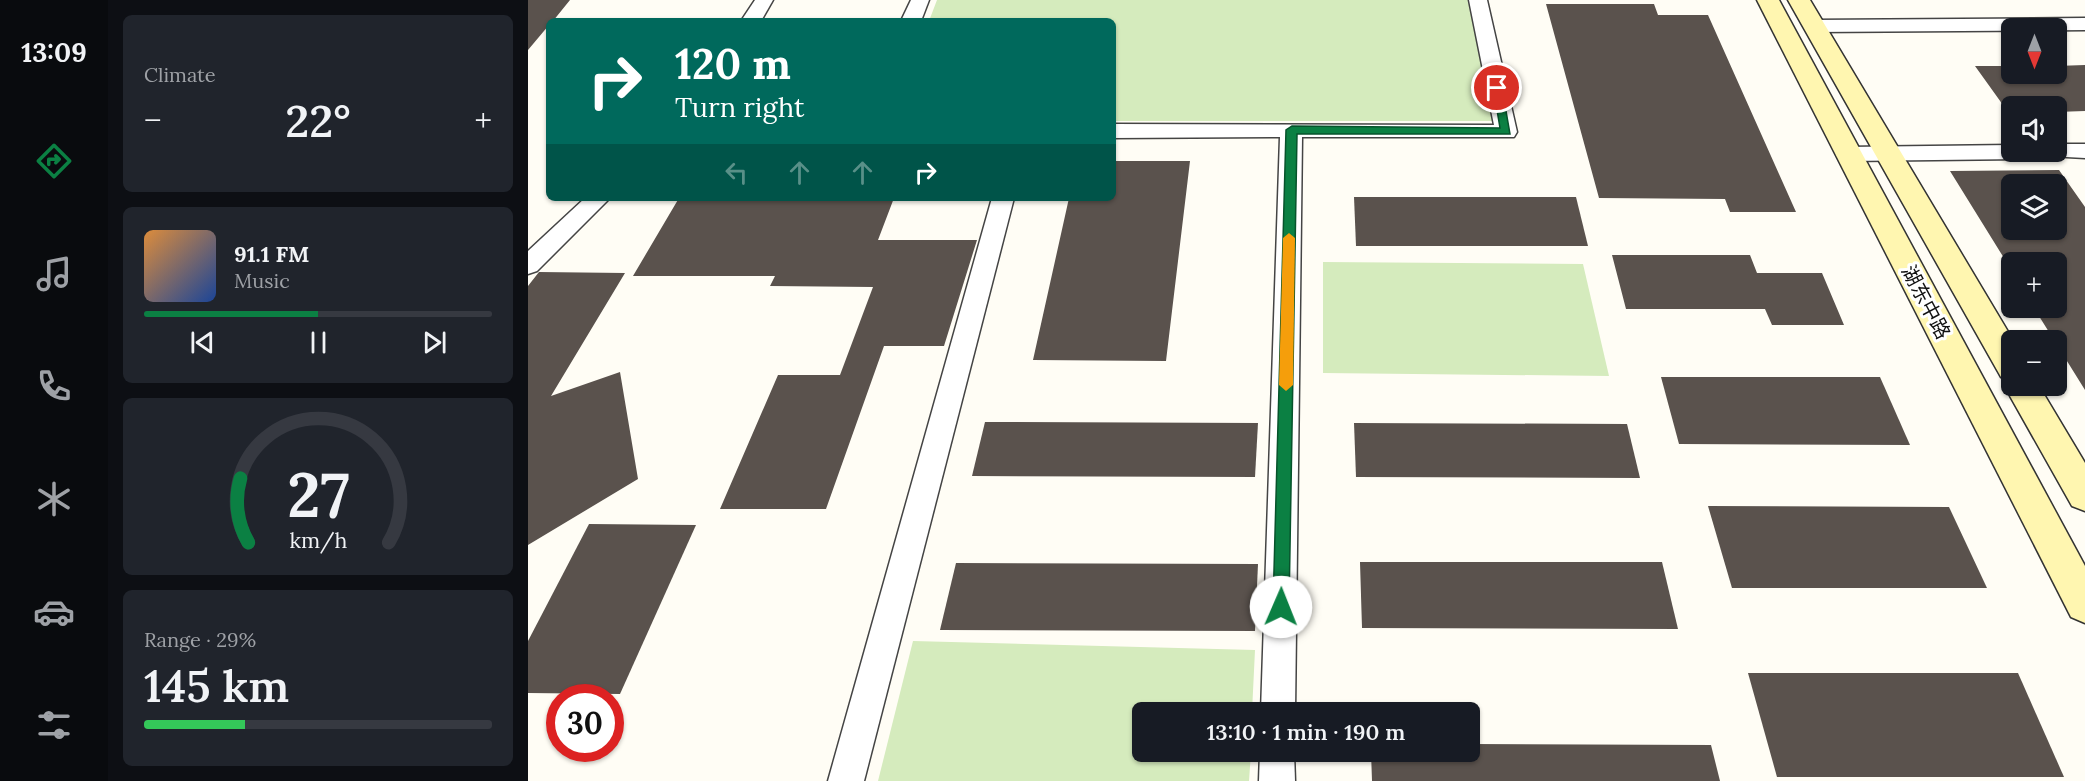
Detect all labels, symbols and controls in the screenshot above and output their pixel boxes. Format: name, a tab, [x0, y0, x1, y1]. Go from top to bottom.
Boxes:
north arrow	[2001, 18, 2067, 84]
map controls	[2001, 18, 2067, 396]
text: 13:09	[21, 35, 87, 69]
text: 120 m	[675, 37, 791, 91]
icon: right	[576, 42, 654, 120]
text: Climate	[144, 62, 216, 87]
pin	[1471, 62, 1522, 113]
icon: arrive	[1480, 71, 1513, 104]
text: Turn right	[675, 90, 804, 124]
text: 22°	[285, 92, 351, 149]
button: sound	[2001, 96, 2067, 162]
text: −	[144, 99, 162, 141]
text: +	[475, 99, 492, 141]
icon: directions	[33, 140, 75, 182]
icon: left	[720, 156, 753, 189]
icon: ahead	[783, 156, 816, 189]
icon: ahead	[846, 156, 879, 189]
icon: right	[909, 156, 942, 189]
button: layers	[2001, 174, 2067, 240]
text: 91.1 FM	[234, 240, 309, 268]
button: +	[2001, 252, 2067, 318]
icon: music	[33, 253, 75, 295]
street label: 湖东中路	[1897, 261, 1956, 343]
text: Music	[234, 268, 290, 293]
icon: previous	[186, 326, 219, 359]
icon: pause	[302, 326, 335, 359]
icon: next	[418, 326, 451, 359]
button: −	[2001, 330, 2067, 396]
icon: phone	[33, 365, 75, 407]
text: 27	[287, 454, 349, 534]
icon: climate	[33, 478, 75, 520]
text: km/h	[289, 527, 347, 555]
position arrow	[1249, 575, 1313, 639]
icon: car	[33, 591, 75, 633]
text: Range · 29%	[144, 627, 256, 652]
text: 145 km	[144, 657, 289, 714]
speed limit sign: 30	[546, 684, 624, 762]
icon: filters	[33, 704, 75, 746]
text: 13:10 · 1 min · 190 m	[1207, 718, 1405, 746]

